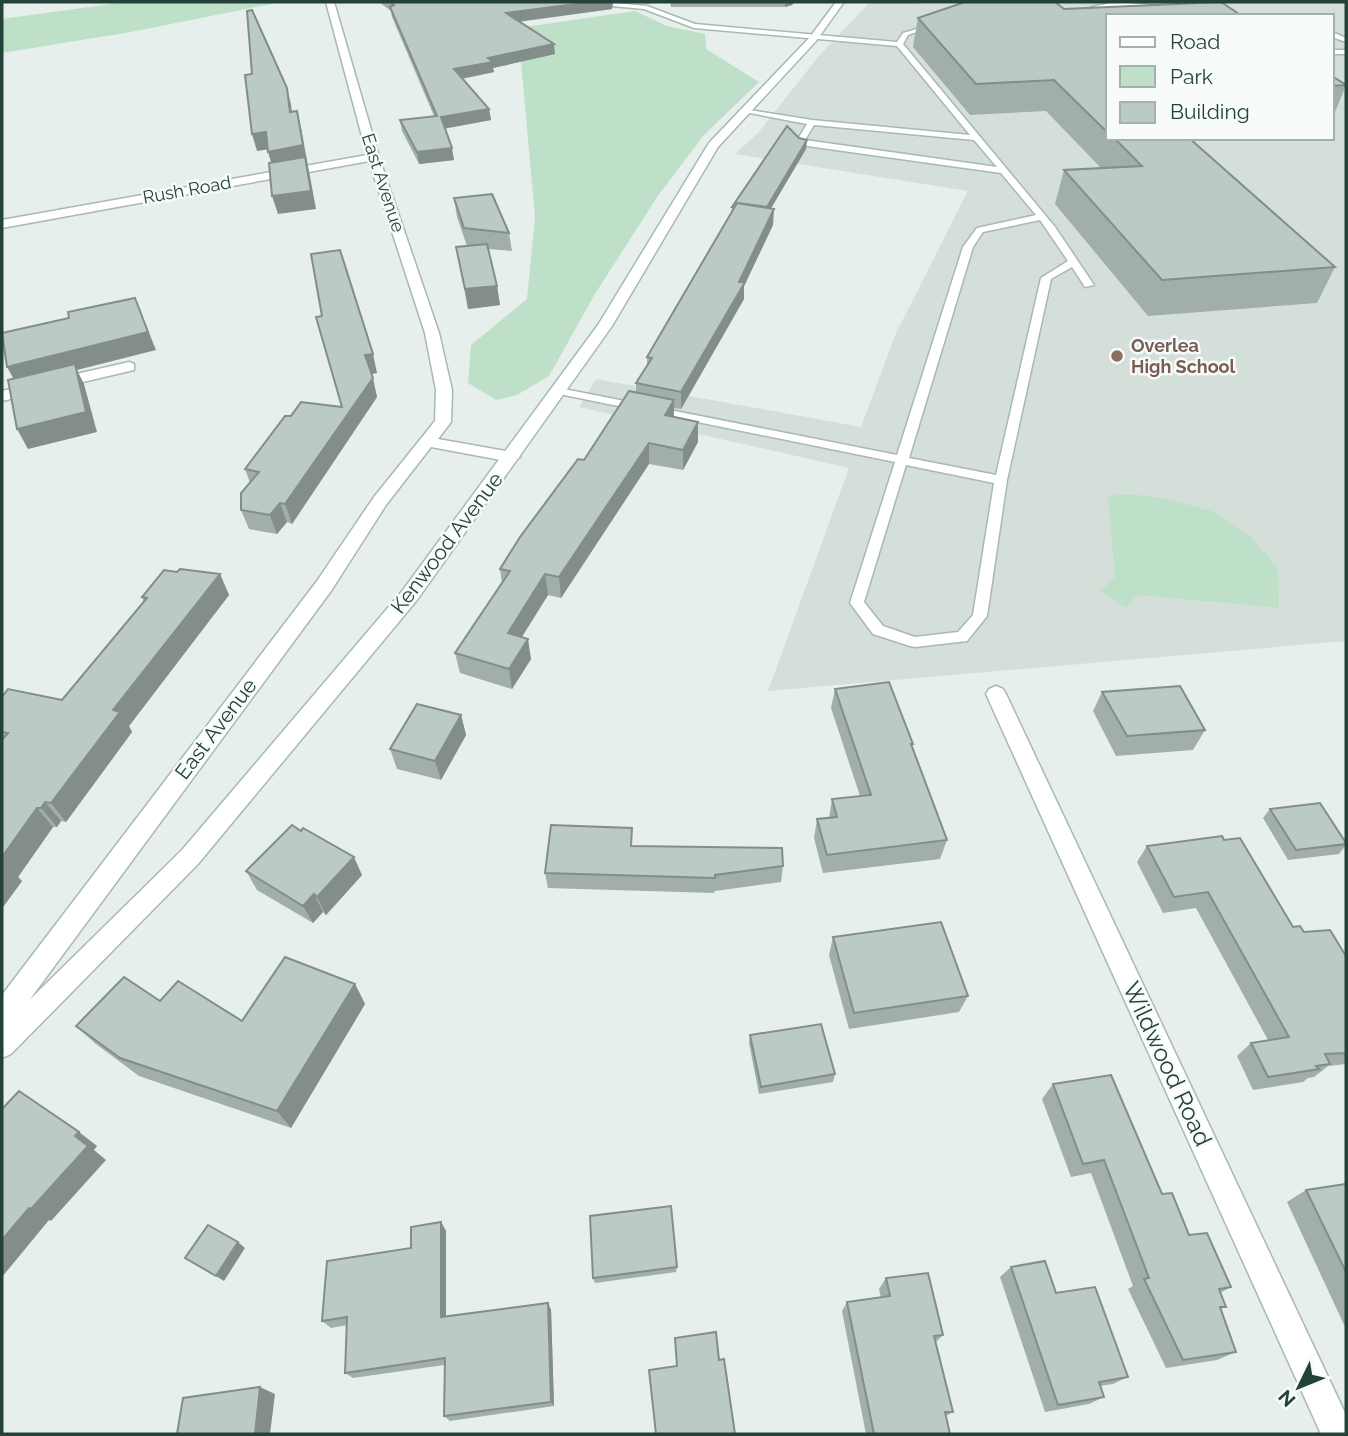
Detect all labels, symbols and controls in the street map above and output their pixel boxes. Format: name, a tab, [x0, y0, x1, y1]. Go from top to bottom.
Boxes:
legend	[1106, 14, 1334, 140]
text: Road	[1170, 29, 1220, 54]
text: Park	[1170, 64, 1213, 89]
text: Building	[1170, 99, 1250, 124]
street label: East Avenue	[358, 131, 409, 235]
street label: Rush Road	[141, 171, 233, 208]
place label: Overlea High School	[1131, 335, 1235, 377]
marker: Overlea High School	[1109, 348, 1125, 364]
street label: Kenwood Avenue	[385, 467, 508, 618]
street label: East Avenue	[170, 673, 262, 784]
street label: Wildwood Road	[1117, 977, 1218, 1151]
north arrow	[1264, 1352, 1334, 1422]
text: N	[1274, 1386, 1300, 1411]

